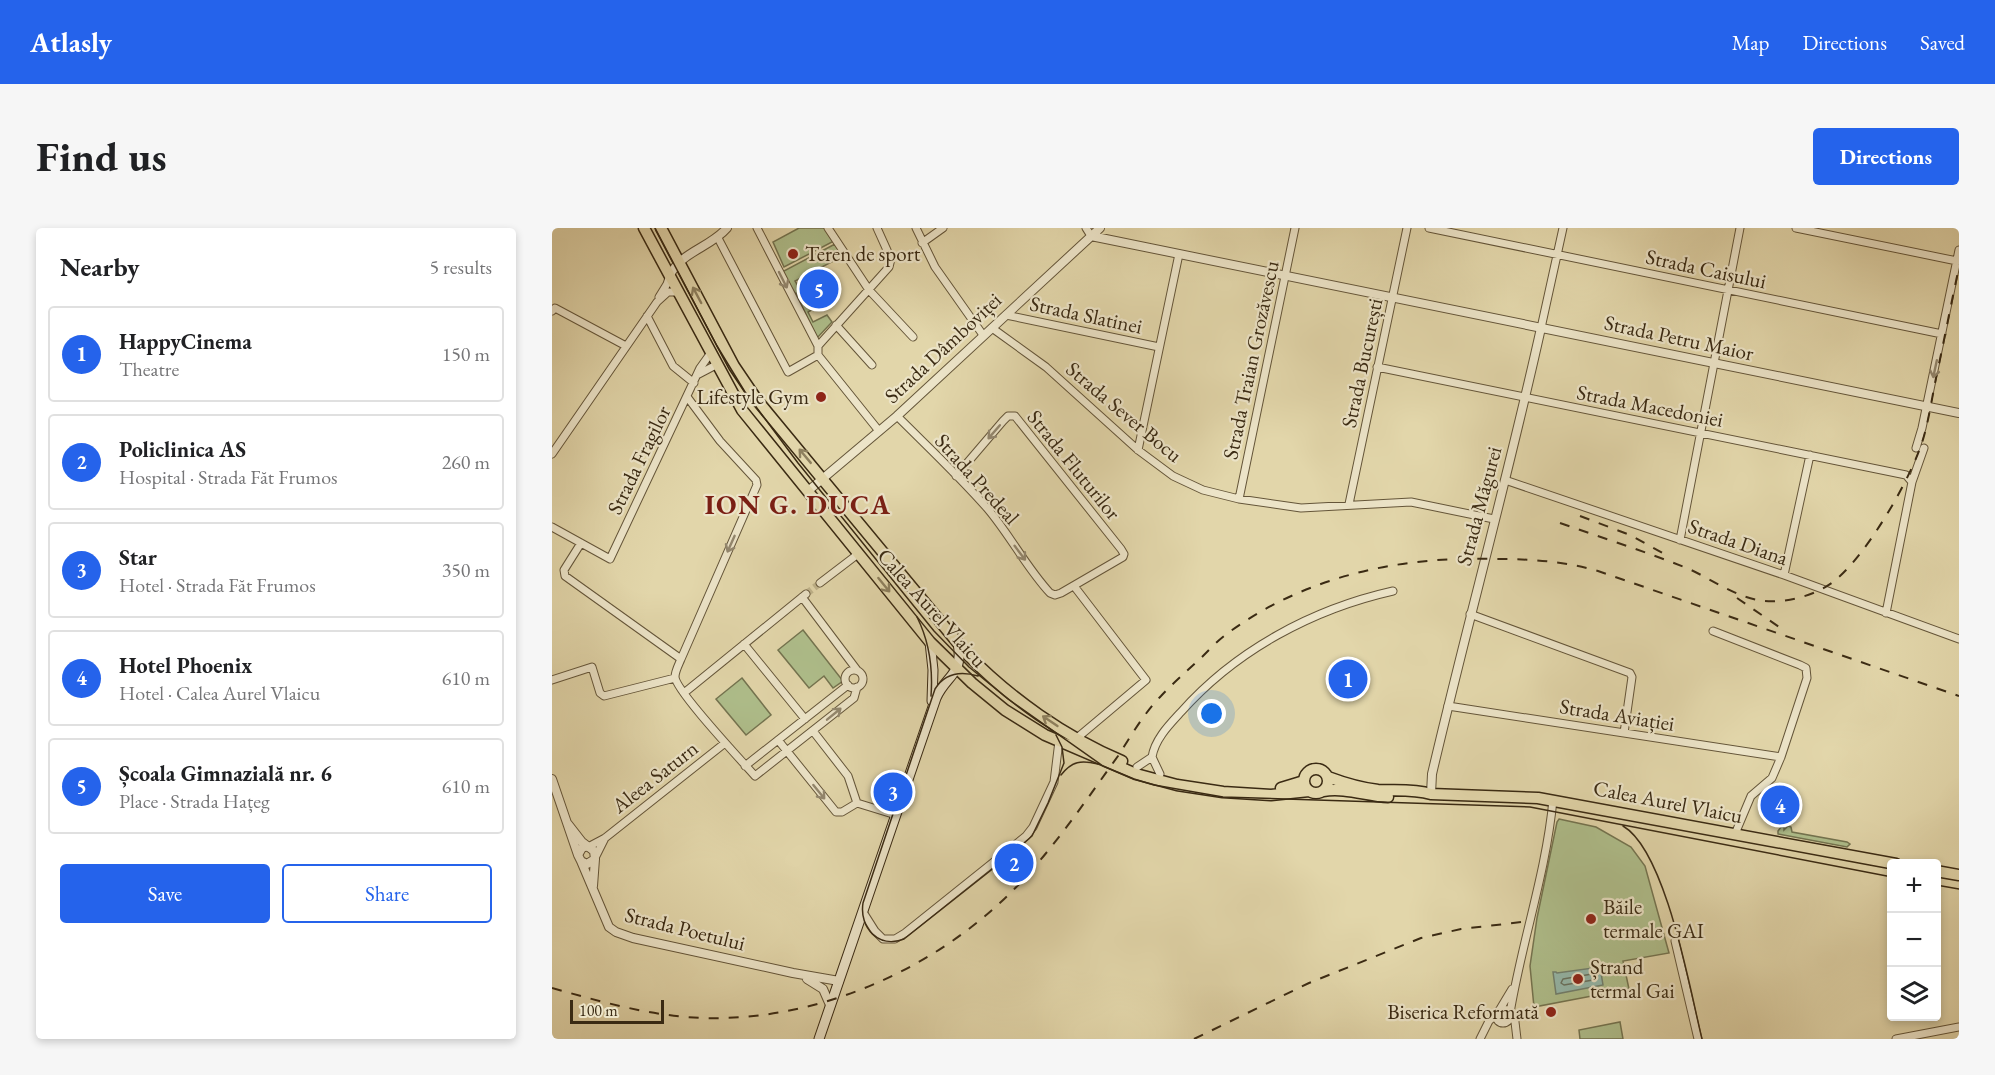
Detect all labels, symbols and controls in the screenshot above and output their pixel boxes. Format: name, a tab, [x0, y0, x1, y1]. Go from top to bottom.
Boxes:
text: Atlasly	[30, 24, 112, 60]
text: Map	[1732, 29, 1769, 56]
text: Directions	[1802, 29, 1887, 56]
text: Saved	[1920, 29, 1965, 56]
button: Directions	[1813, 128, 1959, 185]
text: Find us	[36, 129, 167, 184]
place label: Teren de sport	[805, 240, 921, 267]
street label: Strada Caisului	[1643, 243, 1769, 294]
marker: Teren de sport	[786, 247, 800, 261]
text: Nearby	[60, 250, 140, 284]
text: 5 results	[429, 254, 492, 280]
street label: Strada Traian Grozăvescu	[1216, 258, 1285, 462]
pin: 5	[800, 266, 838, 312]
one-way arrow	[778, 271, 790, 289]
street label: Strada Dâmboviței	[878, 286, 1007, 409]
one-way arrow	[691, 287, 703, 304]
street label: Strada Slatinei	[1027, 289, 1145, 340]
street label: Strada București	[1335, 296, 1388, 430]
street label: Strada Petru Maior	[1602, 309, 1756, 367]
text: HappyCinema	[119, 327, 252, 356]
text: 1	[76, 341, 87, 367]
text: 150 m	[442, 341, 490, 367]
street label: Strada Sever Bocu	[1061, 355, 1188, 468]
text: Theatre	[119, 356, 179, 382]
one-way arrow	[1929, 358, 1940, 378]
street label: Strada Macedoniei	[1575, 378, 1726, 433]
place label: Lifestyle Gym	[696, 383, 809, 410]
marker: Lifestyle Gym	[814, 390, 828, 404]
street label: Strada Fragilor	[601, 401, 677, 519]
street label: Strada Fluturilor	[1022, 404, 1127, 525]
one-way arrow	[987, 424, 1001, 439]
street label: Strada Predeal	[929, 427, 1025, 530]
text: Policlinica AS	[119, 435, 246, 464]
street label: Strada Măgurei	[1450, 443, 1507, 568]
one-way arrow	[798, 448, 811, 464]
text: 2	[76, 449, 87, 475]
text: 260 m	[442, 449, 490, 475]
text: Hospital · Strada Făt Frumos	[119, 464, 338, 490]
district label: ION G. DUCA	[705, 487, 891, 522]
street label: Strada Diana	[1685, 512, 1792, 571]
one-way arrow	[725, 535, 736, 553]
street label: Calea Aurel Vlaicu	[872, 542, 993, 673]
text: Star	[119, 543, 157, 572]
one-way arrow	[1014, 545, 1026, 561]
text: 3	[76, 557, 87, 583]
text: 350 m	[442, 557, 490, 583]
text: Hotel · Strada Făt Frumos	[119, 572, 316, 598]
one-way arrow	[877, 577, 890, 593]
text: Hotel Phoenix	[119, 651, 252, 680]
pin: 1	[1328, 656, 1368, 702]
text: 4	[76, 665, 87, 691]
text: 610 m	[442, 665, 490, 691]
text: Hotel · Calea Aurel Vlaicu	[119, 680, 320, 706]
street label: Strada Aviației	[1558, 692, 1676, 737]
your location	[1197, 699, 1226, 728]
one-way arrow	[825, 708, 841, 721]
one-way arrow	[1043, 715, 1059, 727]
street label: Aleea Saturn	[605, 734, 703, 819]
text: Școala Gimnazială nr. 6	[119, 759, 332, 788]
pin: 3	[874, 770, 912, 814]
text: 5	[76, 773, 87, 799]
text: 610 m	[442, 773, 490, 799]
street label: Calea Aurel Vlaicu	[1591, 774, 1745, 829]
pin: 4	[1760, 782, 1800, 828]
one-way arrow	[812, 783, 825, 799]
text: Place · Strada Hațeg	[119, 788, 270, 814]
pin: 2	[994, 840, 1034, 886]
map controls	[1887, 859, 1941, 1021]
button: +	[1887, 859, 1941, 913]
button: Save	[60, 864, 270, 923]
button: Share	[282, 864, 492, 923]
place label: Băile termale GAI	[1603, 893, 1704, 944]
street label: Strada Poetului	[622, 901, 748, 956]
marker: Băile termale GAI	[1584, 912, 1598, 926]
button: −	[1887, 913, 1941, 967]
place label: Ștrand termal Gai	[1590, 953, 1675, 1004]
button: layers	[1887, 967, 1941, 1021]
marker: Ștrand termal Gai	[1571, 972, 1585, 986]
scale bar	[570, 997, 664, 1024]
place label: Biserica Reformată	[1387, 998, 1540, 1025]
text: 100 m	[579, 1000, 618, 1021]
marker: Biserica Reformată	[1544, 1005, 1558, 1019]

